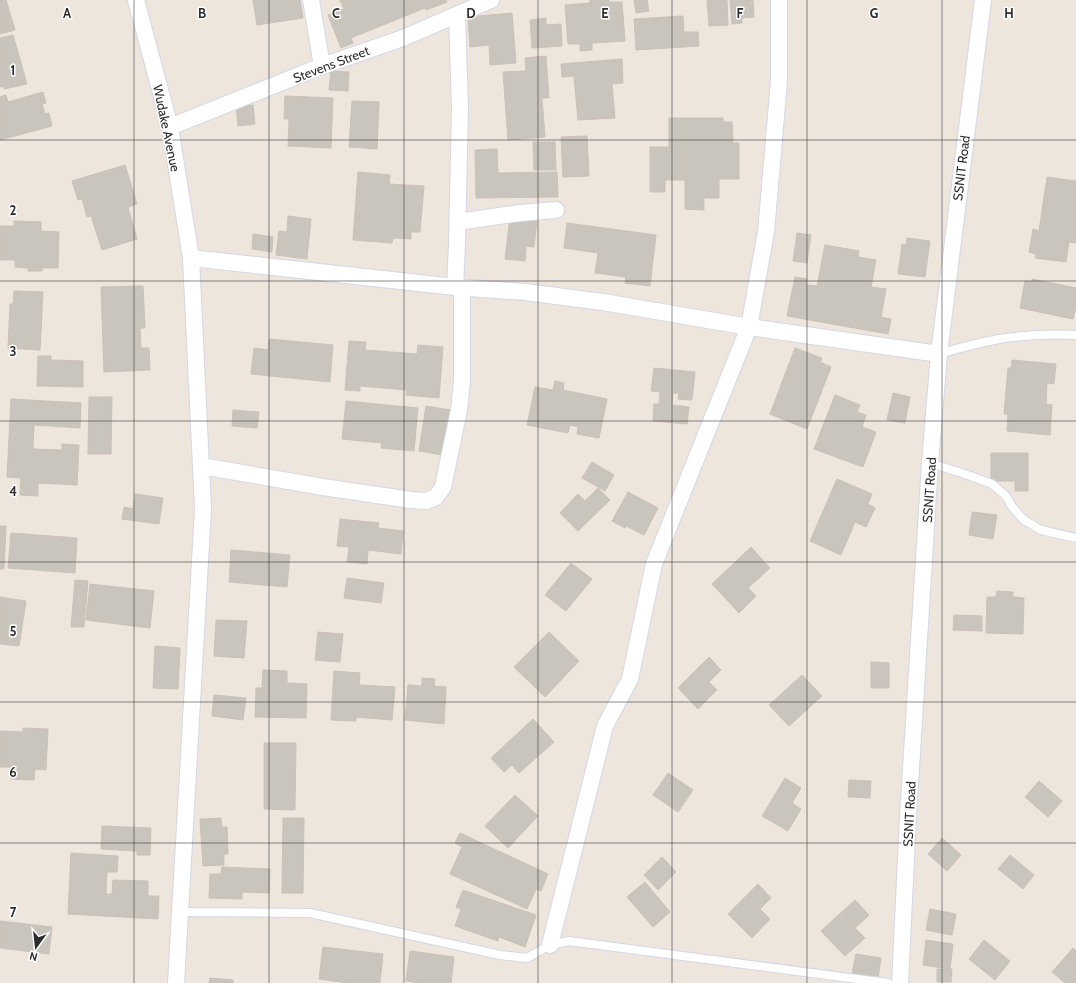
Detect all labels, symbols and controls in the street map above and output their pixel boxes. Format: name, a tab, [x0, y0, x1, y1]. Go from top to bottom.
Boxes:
text: A	[63, 5, 72, 21]
text: B	[198, 5, 206, 21]
text: C	[332, 5, 340, 21]
text: D	[466, 5, 476, 21]
text: E	[601, 5, 609, 21]
text: F	[737, 5, 744, 21]
text: G	[870, 5, 879, 21]
text: H	[1004, 5, 1014, 21]
street label: Stevens Street	[291, 42, 372, 86]
text: 1	[11, 62, 15, 78]
street label: Wudake Avenue	[150, 83, 184, 173]
street label: SSNIT Road	[949, 134, 973, 202]
text: 2	[10, 202, 17, 218]
text: 3	[9, 343, 17, 359]
street label: SSNIT Road	[919, 457, 939, 523]
text: 4	[9, 483, 17, 499]
text: 5	[10, 623, 17, 639]
text: 6	[9, 764, 17, 780]
street label: SSNIT Road	[899, 781, 919, 847]
text: 7	[10, 904, 17, 920]
north arrow	[16, 927, 56, 967]
text: N	[28, 949, 39, 964]

